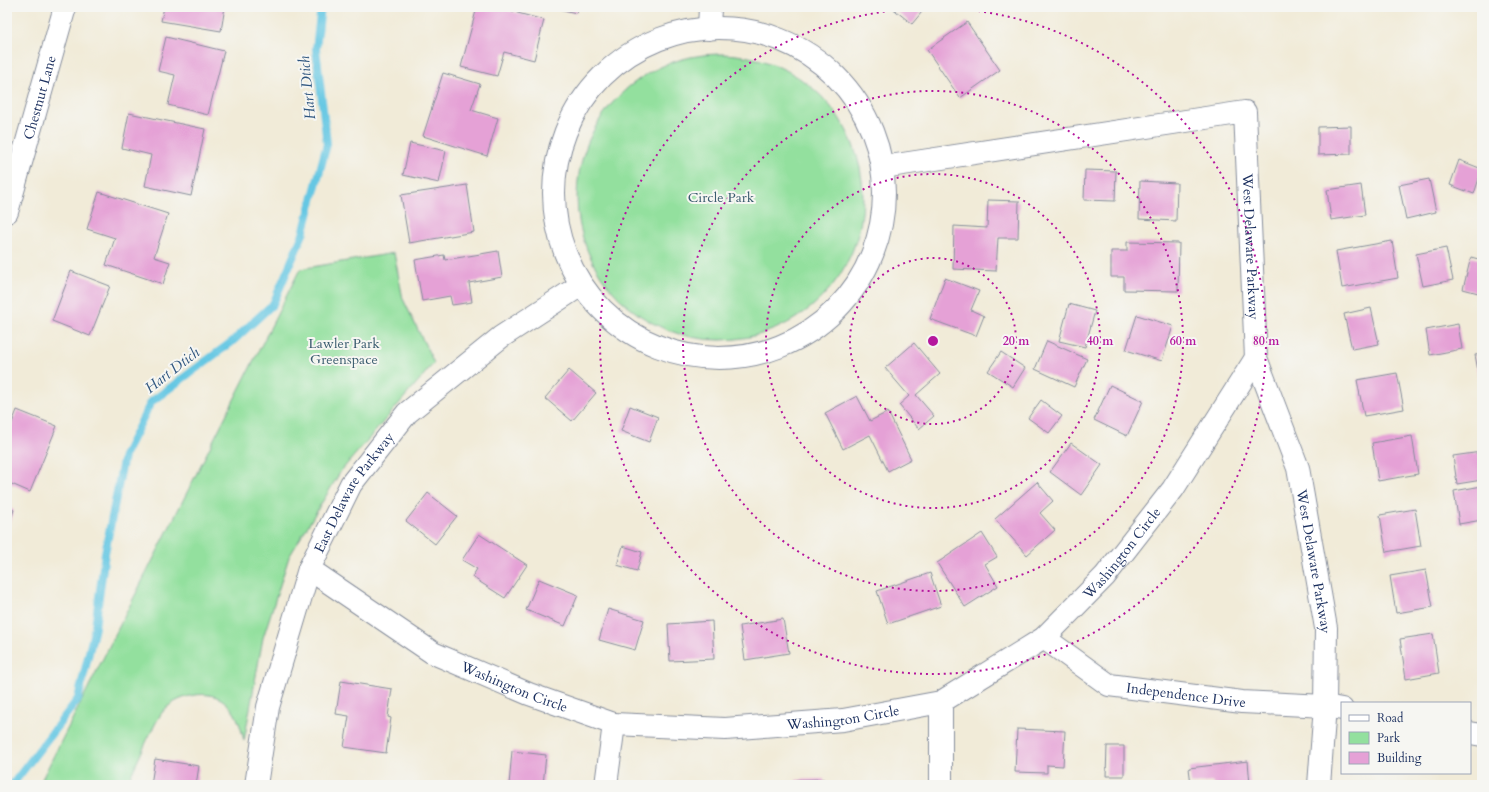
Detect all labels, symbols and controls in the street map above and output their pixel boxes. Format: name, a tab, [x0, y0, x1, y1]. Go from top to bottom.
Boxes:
street label: Chestnut Lane	[19, 53, 61, 142]
water label: Hart Dtich	[294, 54, 320, 121]
street label: West Delaware Parkway	[1238, 172, 1263, 321]
park label: Circle Park	[688, 188, 755, 207]
text: 20 m	[1003, 333, 1030, 349]
text: 40 m	[1087, 333, 1114, 349]
text: 60 m	[1170, 333, 1197, 349]
text: 80 m	[1253, 333, 1280, 349]
park label: Lawler Park Greenspace	[308, 334, 380, 369]
centre of rings	[926, 334, 940, 348]
water label: Hart Dtich	[141, 342, 204, 398]
street label: East Delaware Parkway	[310, 428, 399, 556]
street label: West Delaware Parkway	[1292, 487, 1335, 634]
street label: Washington Circle	[1078, 503, 1165, 604]
street label: Washington Circle	[457, 657, 570, 717]
street label: Independence Drive	[1125, 678, 1246, 712]
street label: Washington Circle	[785, 701, 901, 734]
legend	[1341, 702, 1471, 774]
text: Road	[1377, 710, 1404, 726]
text: Park	[1377, 730, 1401, 746]
text: Building	[1377, 750, 1422, 766]

